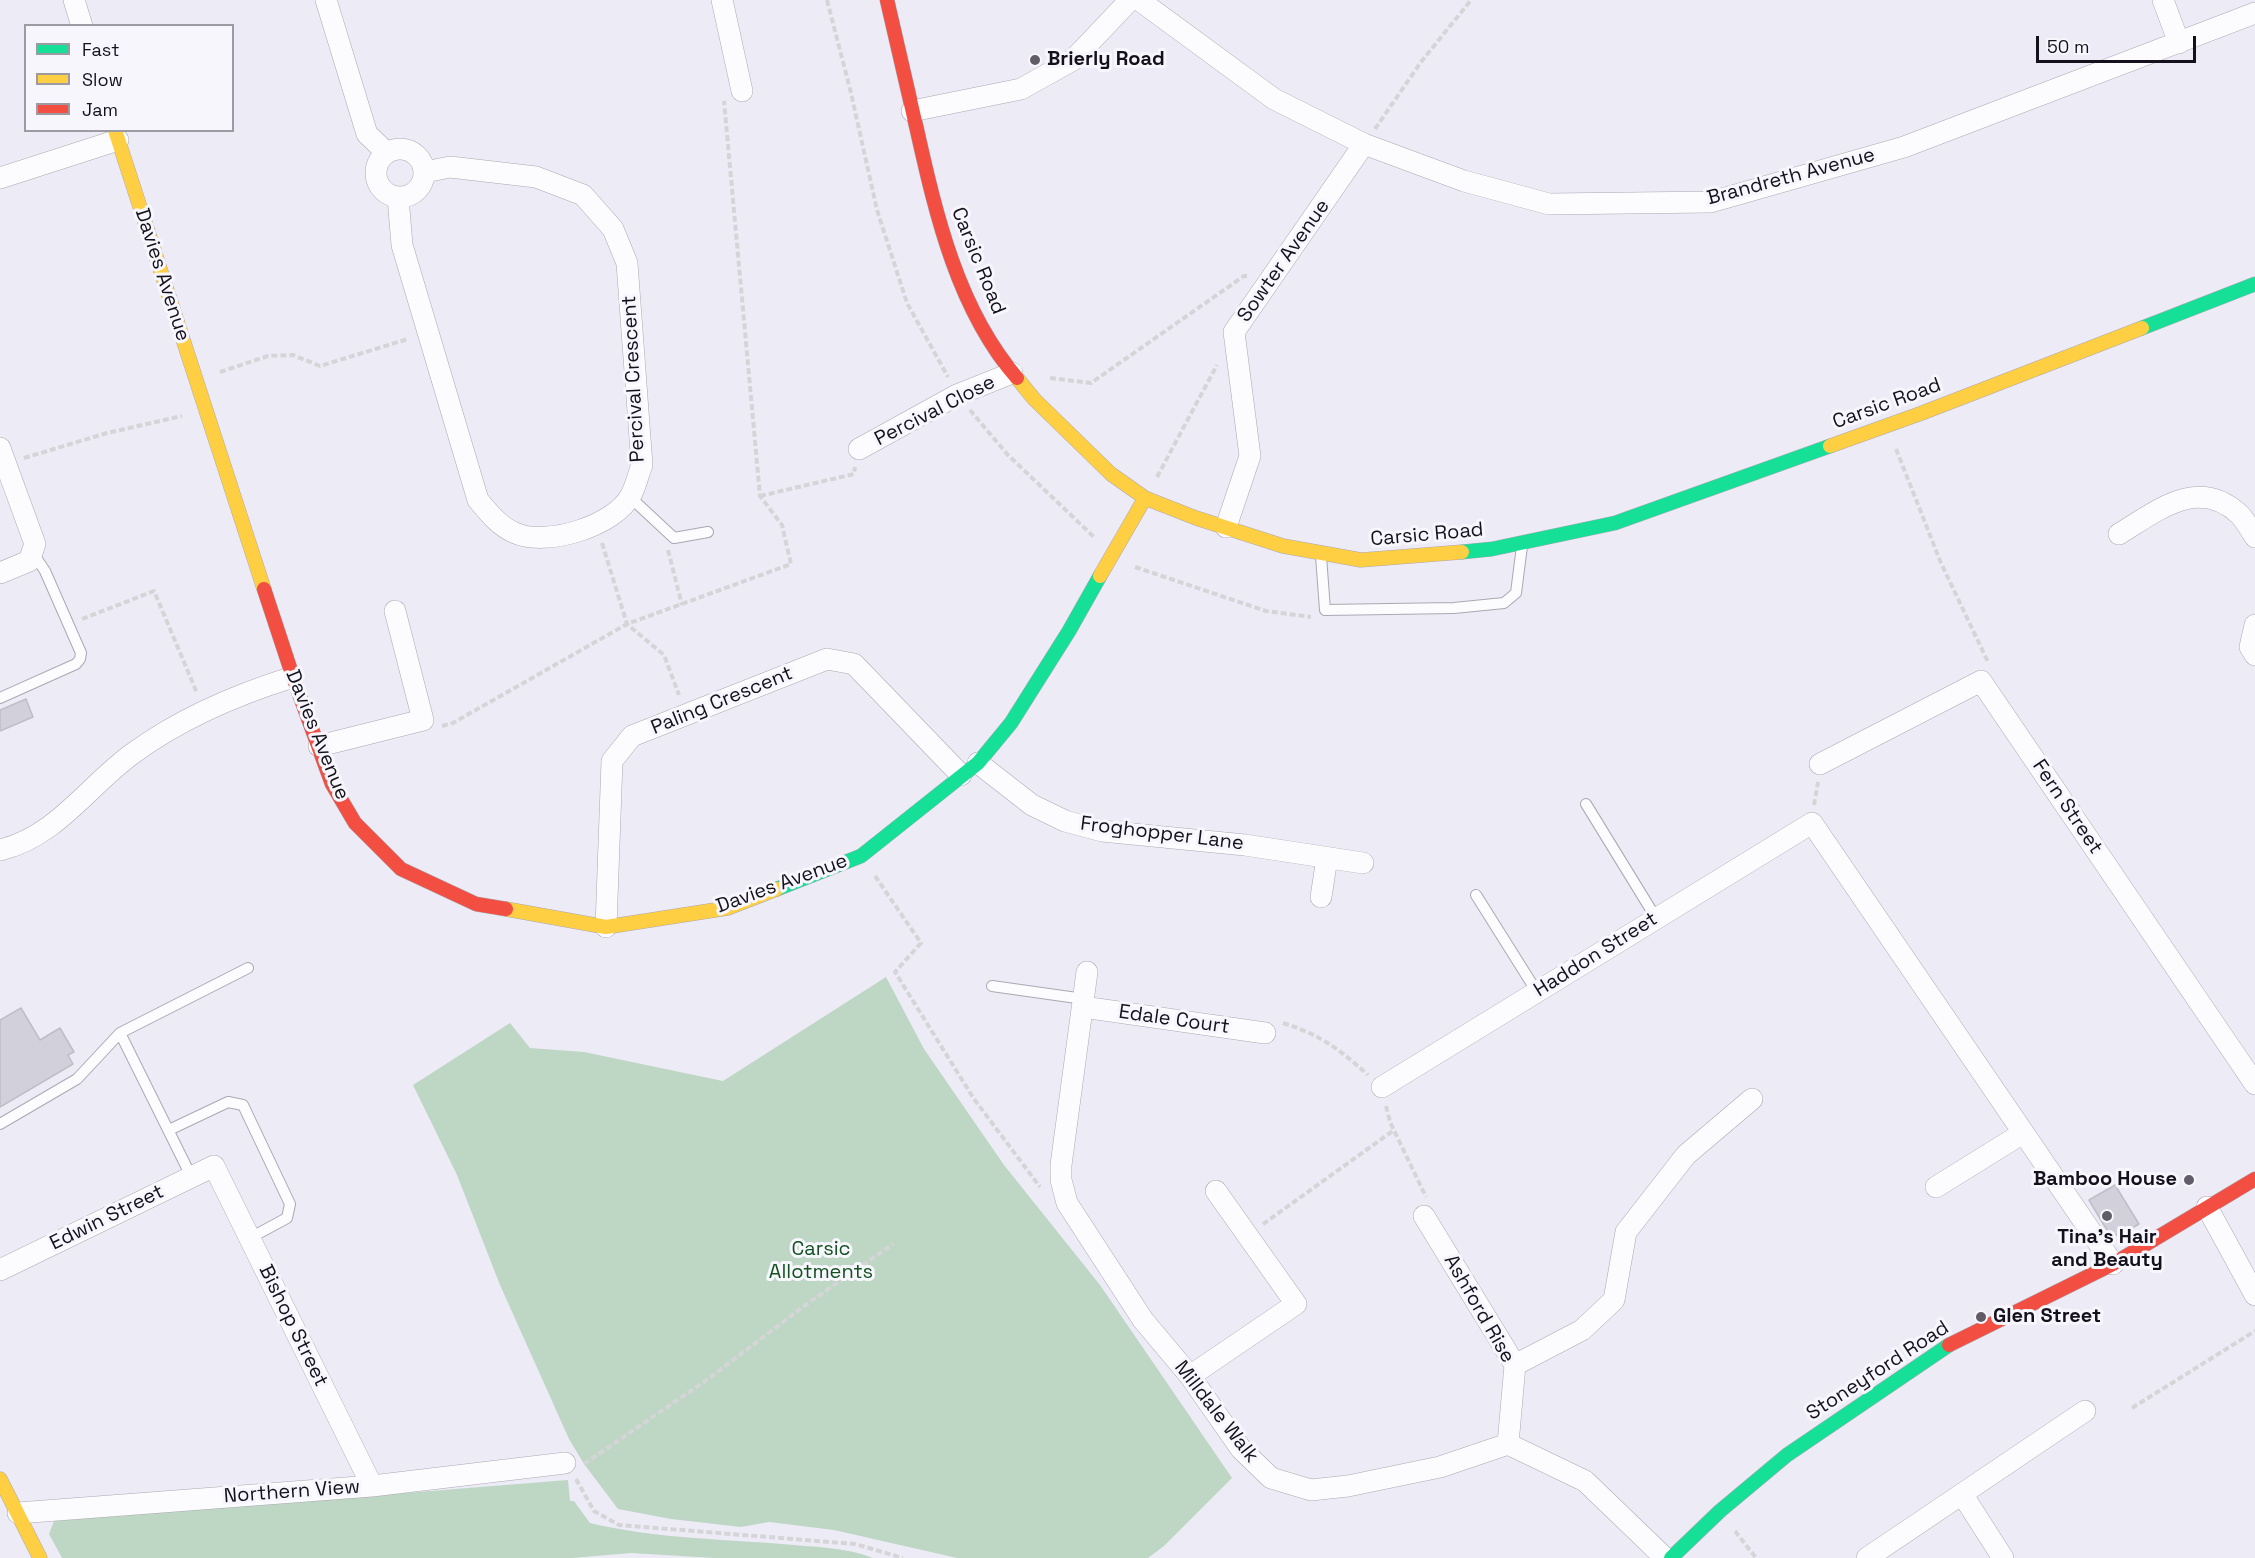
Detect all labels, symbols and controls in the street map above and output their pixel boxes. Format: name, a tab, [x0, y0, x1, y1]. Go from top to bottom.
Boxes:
legend	[24, 24, 234, 132]
scale bar	[2039, 24, 2200, 62]
text: 50 m	[2047, 35, 2089, 58]
text: Fast	[82, 38, 119, 61]
place label: Brierly Road	[1047, 48, 1165, 72]
marker: Brierly Road	[1028, 53, 1042, 67]
text: Slow	[82, 68, 123, 91]
text: Jam	[82, 98, 118, 121]
street label: Brandreth Avenue	[1704, 143, 1878, 211]
street label: Sowter Avenue	[1233, 195, 1335, 327]
street label: Carsic Road	[946, 204, 1010, 318]
street label: Davies Avenue	[129, 206, 195, 344]
street label: Percival Crescent	[618, 295, 650, 463]
street label: Percival Close	[871, 370, 999, 452]
street label: Carsic Road	[1830, 373, 1944, 435]
street label: Carsic Road	[1370, 518, 1484, 552]
street label: Paling Crescent	[648, 662, 796, 740]
street label: Davies Avenue	[280, 666, 354, 804]
street label: Fern Street	[2027, 755, 2107, 859]
street label: Froghopper Lane	[1079, 812, 1245, 856]
street label: Davies Avenue	[713, 849, 851, 919]
street label: Haddon Street	[1530, 907, 1662, 1003]
street label: Edale Court	[1117, 1000, 1231, 1040]
place label: Bamboo House	[2033, 1168, 2177, 1192]
marker: Bamboo House	[2182, 1173, 2196, 1187]
street label: Edwin Street	[46, 1180, 168, 1256]
marker: Tina's Hair and Beauty	[2100, 1209, 2114, 1223]
place label: Tina's Hair and Beauty	[2051, 1226, 2163, 1273]
park label: Carsic Allotments	[769, 1238, 873, 1285]
street label: Ashford Rise	[1438, 1251, 1520, 1367]
street label: Bishop Street	[253, 1261, 333, 1391]
place label: Glen Street	[1993, 1305, 2101, 1329]
marker: Glen Street	[1974, 1310, 1988, 1324]
street label: Stoneyford Road	[1802, 1316, 1954, 1426]
street label: Milldale Walk	[1169, 1356, 1263, 1468]
street label: Northern View	[223, 1475, 361, 1509]

